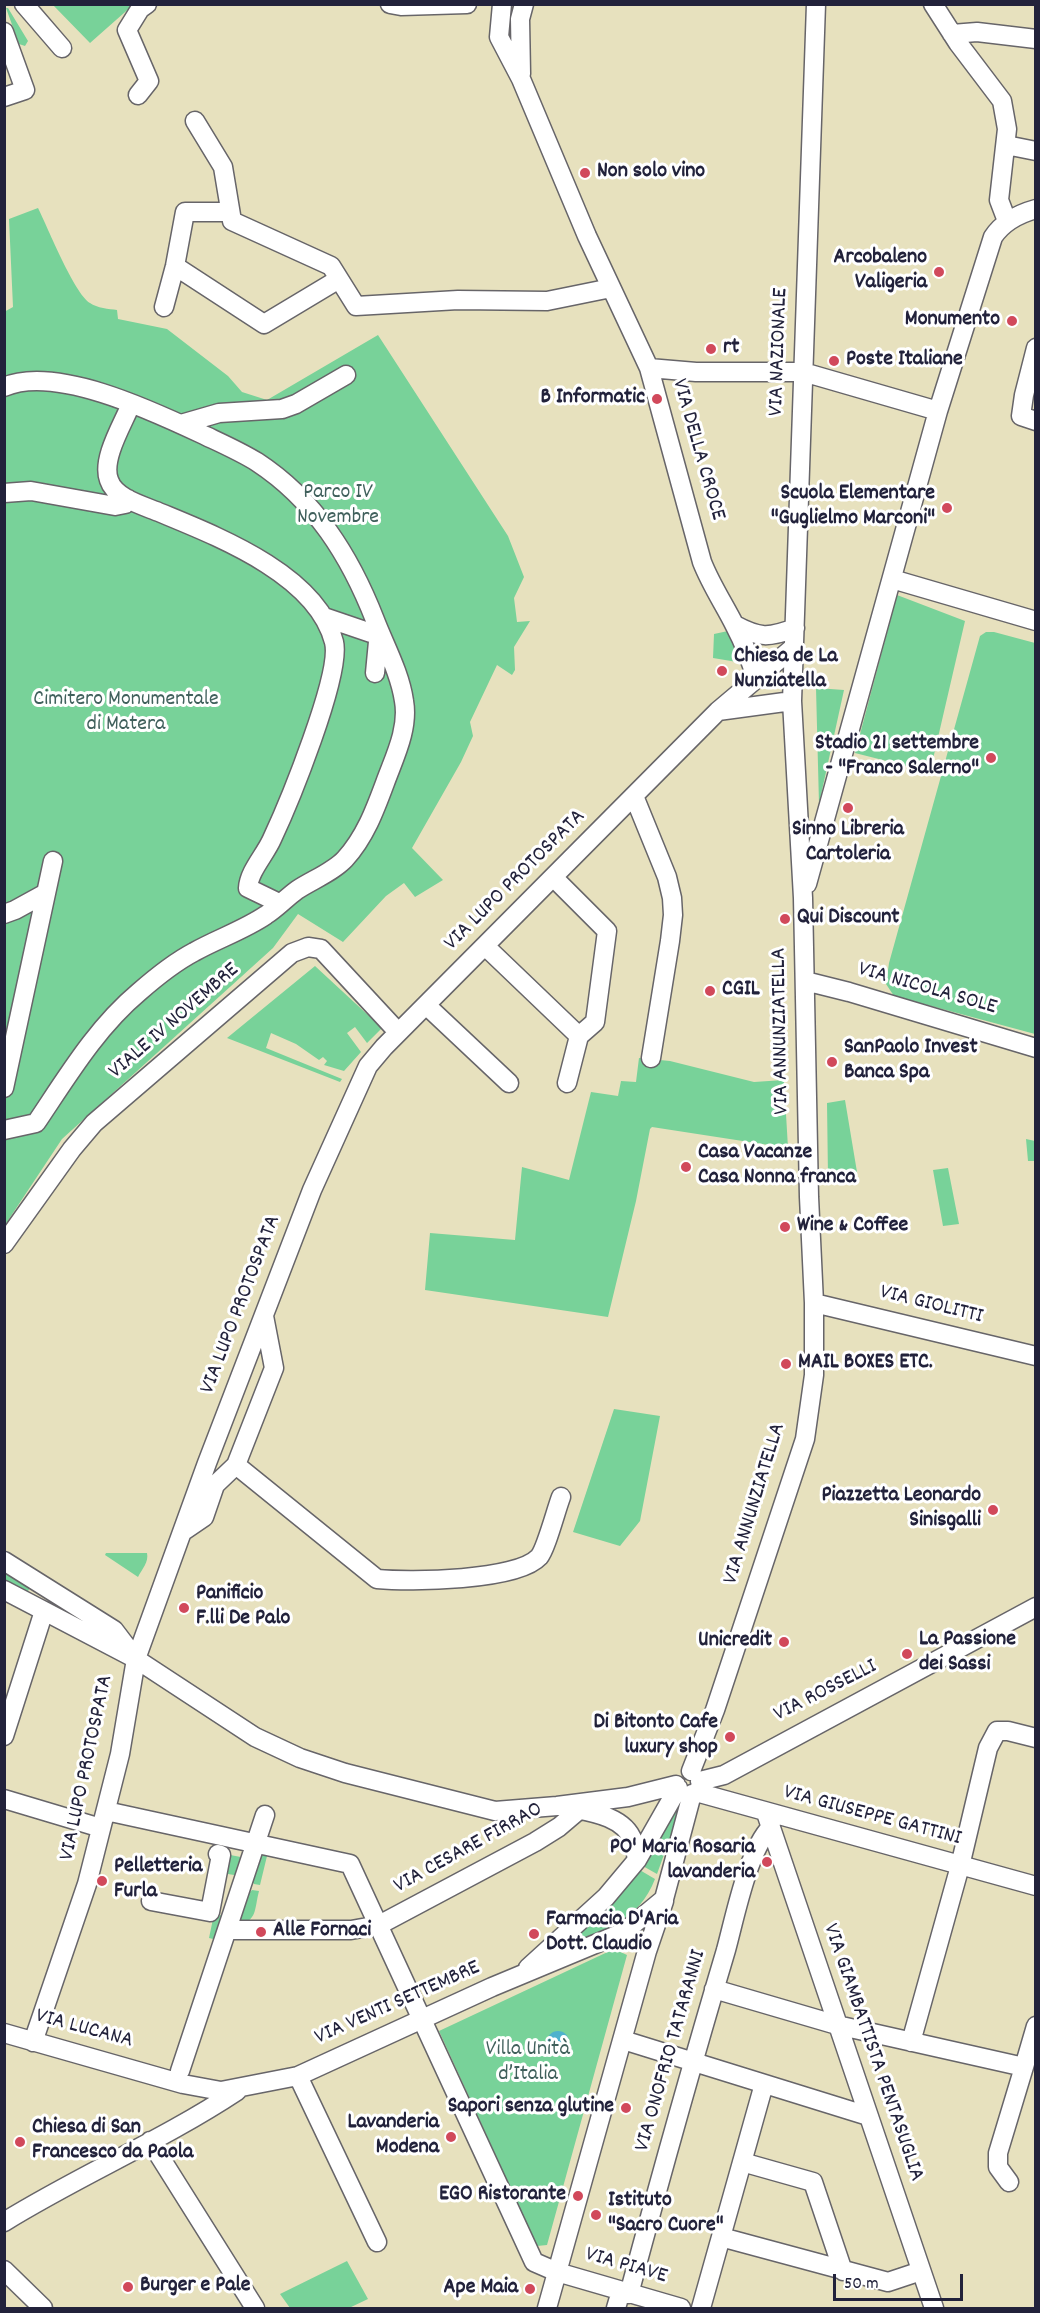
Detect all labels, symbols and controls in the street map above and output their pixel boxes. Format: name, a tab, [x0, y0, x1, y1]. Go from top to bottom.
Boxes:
place label: Non solo vino	[597, 160, 705, 186]
marker: Non solo vino	[578, 166, 592, 180]
place label: Arcobaleno Valigeria	[833, 246, 927, 298]
marker: Arcobaleno Valigeria	[932, 265, 946, 279]
street label: VIA NAZIONALE	[765, 287, 795, 417]
place label: Monumento	[905, 308, 1000, 334]
marker: Monumento	[1005, 314, 1019, 328]
place label: rt	[723, 336, 739, 362]
marker: rt	[704, 342, 718, 356]
place label: Poste Italiane	[846, 348, 963, 374]
marker: Poste Italiane	[827, 354, 841, 368]
street label: VIA DELLA CROCE	[664, 376, 730, 524]
place label: B Informatic	[540, 386, 645, 412]
marker: B Informatic	[650, 392, 664, 406]
park label: Parco IV Novembre	[297, 481, 379, 532]
place label: Scuola Elementare "Guglielmo Marconi"	[771, 482, 935, 534]
marker: Scuola Elementare "Guglielmo Marconi"	[940, 501, 954, 515]
place label: Chiesa de La Nunziatella	[734, 645, 838, 696]
marker: Chiesa de La Nunziatella	[715, 664, 729, 678]
park label: Cimitero Monumentale di Matera	[33, 688, 219, 740]
place label: Stadio 21 settembre - "Franco Salerno"	[815, 732, 979, 784]
marker: Stadio 21 settembre - "Franco Salerno"	[984, 751, 998, 765]
marker: Sinno Libreria Cartoleria	[841, 801, 855, 815]
street label: VIA LUPO PROTOSPATA	[440, 805, 592, 957]
place label: Sinno Libreria Cartoleria	[792, 818, 904, 870]
place label: Qui Discount	[797, 906, 899, 932]
marker: Qui Discount	[778, 912, 792, 926]
street label: VIA ANNUNZIATELLA	[767, 947, 797, 1115]
street label: VIALE IV NOVEMBRE	[104, 958, 246, 1086]
street label: VIA NICOLA SOLE	[855, 958, 999, 1022]
place label: CGIL	[722, 978, 760, 1004]
marker: CGIL	[703, 984, 717, 998]
place label: SanPaolo Invest Banca Spa	[844, 1036, 978, 1088]
marker: SanPaolo Invest Banca Spa	[825, 1055, 839, 1069]
place label: Casa Vacanze Casa Nonna franca	[698, 1141, 856, 1192]
marker: Casa Vacanze Casa Nonna franca	[679, 1160, 693, 1174]
street label: VIA LUPO PROTOSPATA	[196, 1212, 288, 1398]
place label: Wine & Coffee	[797, 1214, 908, 1240]
marker: Wine & Coffee	[778, 1220, 792, 1234]
street label: VIA GIOLITTI	[877, 1280, 985, 1332]
place label: MAIL BOXES ETC.	[798, 1351, 933, 1377]
marker: MAIL BOXES ETC.	[779, 1357, 793, 1371]
street label: VIA ANNUNZIATELLA	[719, 1420, 793, 1588]
place label: Piazzetta Leonardo Sinisgalli	[821, 1484, 981, 1536]
marker: Piazzetta Leonardo Sinisgalli	[986, 1503, 1000, 1517]
place label: Panificio F.lli De Palo	[196, 1582, 290, 1634]
marker: Panificio F.lli De Palo	[177, 1601, 191, 1615]
place label: La Passione dei Sassi	[919, 1628, 1016, 1680]
place label: Unicredit	[698, 1629, 772, 1655]
marker: Unicredit	[777, 1635, 791, 1649]
marker: La Passione dei Sassi	[900, 1647, 914, 1661]
street label: VIA ROSSELLI	[770, 1655, 882, 1729]
street label: VIA LUPO PROTOSPATA	[55, 1673, 121, 1863]
place label: Di Bitonto Cafe luxury shop	[594, 1711, 718, 1762]
marker: Di Bitonto Cafe luxury shop	[723, 1730, 737, 1744]
street label: VIA GIUSEPPE GATTINI	[780, 1781, 964, 1853]
street label: VIA CESARE FIRRAO	[390, 1797, 548, 1901]
place label: PO' Maria Rosaria lavanderia	[610, 1836, 755, 1888]
place label: Pelletteria Furla	[114, 1855, 202, 1906]
marker: PO' Maria Rosaria lavanderia	[760, 1855, 774, 1869]
marker: Pelletteria Furla	[95, 1874, 109, 1888]
place label: Farmacia D'Aria Dott. Claudio	[546, 1908, 678, 1960]
place label: Alle Fornaci	[273, 1919, 371, 1945]
street label: VIA GIAMBATTISTA PENTASUGLIA	[815, 1921, 929, 2185]
marker: Alle Fornaci	[254, 1925, 268, 1939]
marker: Farmacia D'Aria Dott. Claudio	[527, 1927, 541, 1941]
street label: VIA ONOFRIO TATARANNI	[631, 1947, 713, 2155]
street label: VIA VENTI SETTEMBRE	[311, 1956, 485, 2052]
street label: VIA LUCANA	[32, 2004, 136, 2056]
park label: Villa Unità d’Italia	[486, 2038, 570, 2090]
place label: Sapori senza glutine	[448, 2095, 614, 2121]
marker: Sapori senza glutine	[619, 2101, 633, 2115]
place label: Lavanderia Modena	[348, 2111, 439, 2162]
place label: Chiesa di San Francesco da Paola	[32, 2116, 193, 2168]
marker: Lavanderia Modena	[444, 2130, 458, 2144]
marker: Chiesa di San Francesco da Paola	[13, 2135, 27, 2149]
place label: EGO Ristorante	[439, 2183, 566, 2209]
marker: EGO Ristorante	[571, 2189, 585, 2203]
place label: Istituto "Sacro Cuore"	[608, 2189, 723, 2240]
marker: Istituto "Sacro Cuore"	[589, 2208, 603, 2222]
street label: VIA PIAVE	[582, 2243, 670, 2291]
scale bar	[836, 2262, 966, 2300]
text: 50 m	[844, 2272, 879, 2297]
place label: Burger e Pale	[140, 2274, 251, 2300]
place label: Ape Maia	[444, 2276, 518, 2302]
marker: Burger e Pale	[121, 2280, 135, 2294]
marker: Ape Maia	[523, 2282, 537, 2296]

